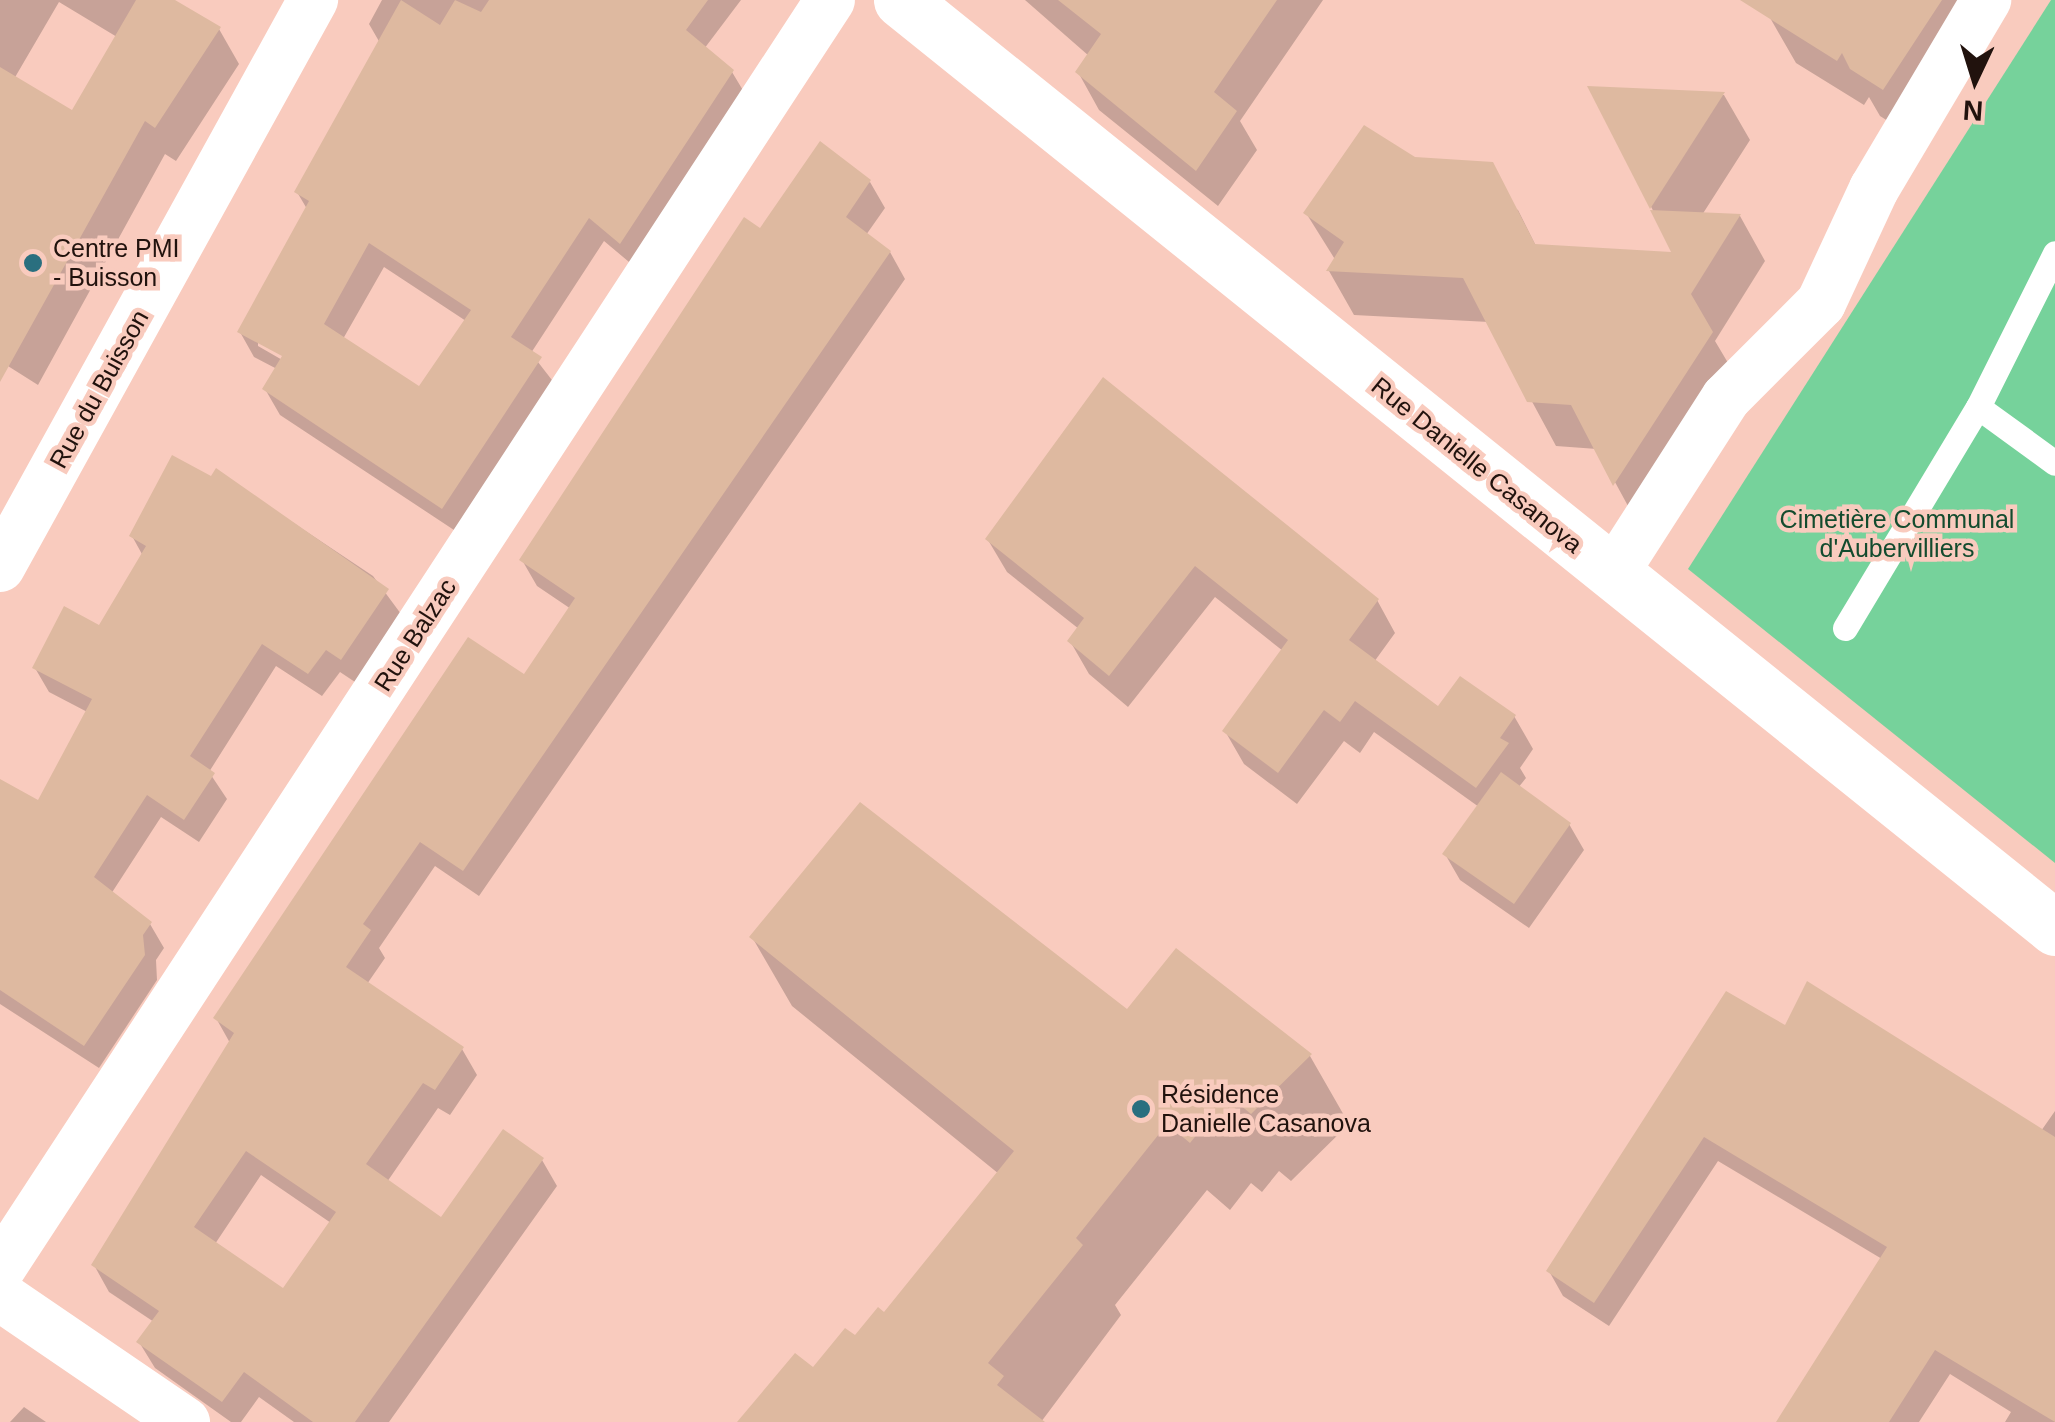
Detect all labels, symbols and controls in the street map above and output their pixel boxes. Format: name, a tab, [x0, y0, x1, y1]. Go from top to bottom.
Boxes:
north arrow	[1925, 30, 2025, 130]
text: N	[1962, 94, 1984, 127]
place label: Centre PMI - Buisson	[53, 234, 179, 293]
marker: Centre PMI - Buisson	[22, 252, 44, 274]
street label: Rue du Buisson	[43, 305, 155, 473]
street label: Rue Danielle Casanova	[1365, 371, 1589, 559]
park label: Cimetière Communal d'Aubervilliers	[1780, 505, 2014, 564]
street label: Rue Balzac	[368, 573, 462, 697]
place label: Résidence Danielle Casanova	[1161, 1080, 1371, 1139]
marker: Résidence Danielle Casanova	[1130, 1098, 1152, 1120]

